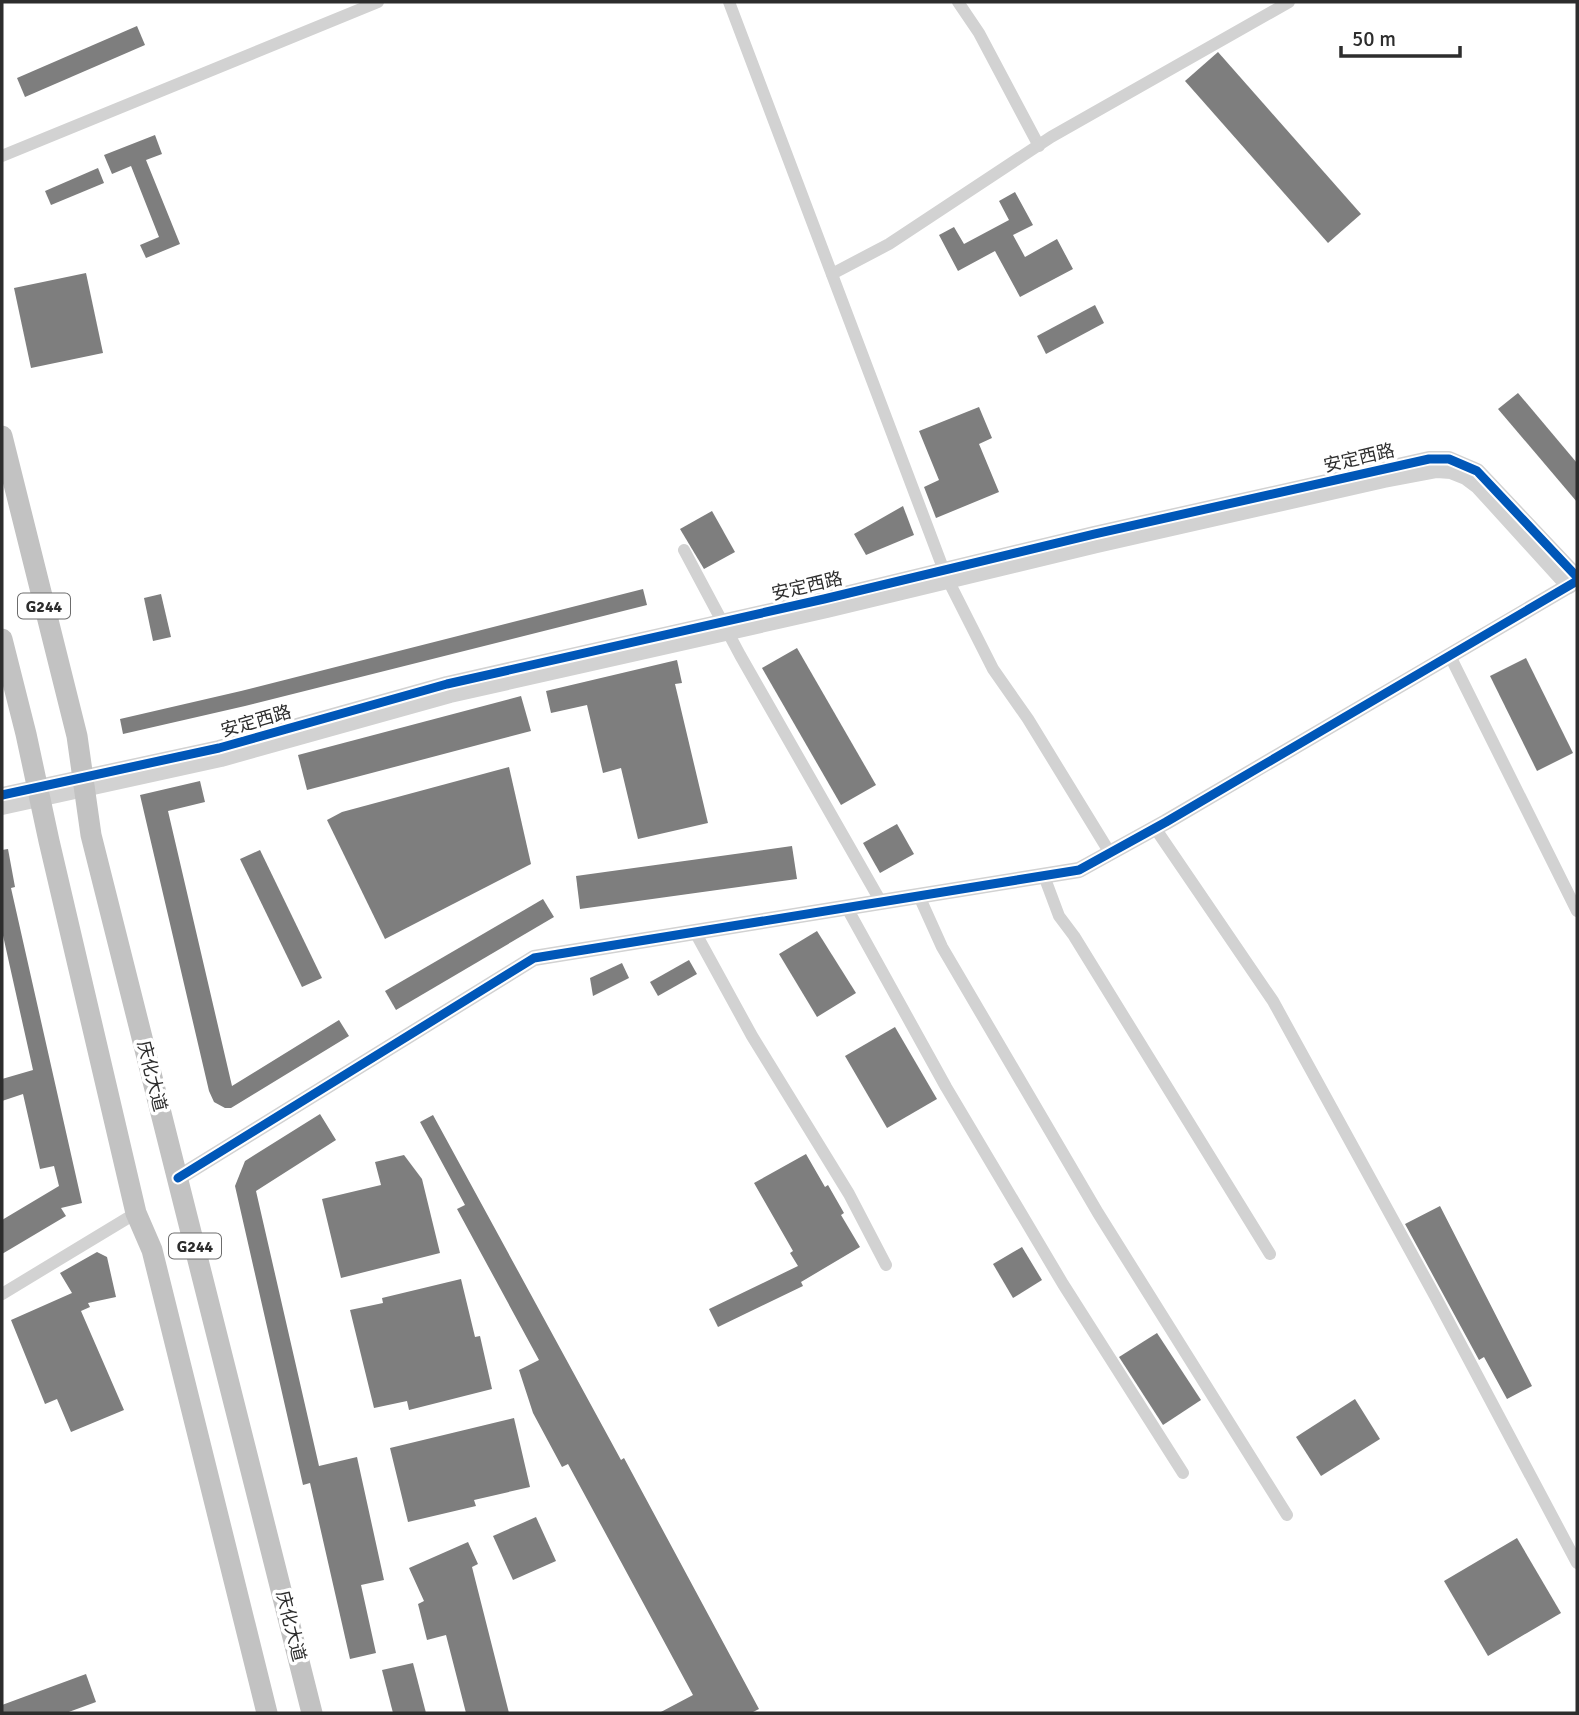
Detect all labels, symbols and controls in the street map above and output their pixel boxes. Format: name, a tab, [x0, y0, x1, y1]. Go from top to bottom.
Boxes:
scale bar	[1341, 14, 1460, 58]
text: 50 m	[1352, 26, 1396, 52]
street label: 安定西路	[1321, 439, 1397, 477]
street label: 安定西路	[769, 567, 845, 605]
road number: G244	[18, 594, 70, 618]
street label: 安定西路	[218, 701, 294, 741]
street label: 庆化大道	[133, 1038, 171, 1114]
road number: G244	[169, 1234, 221, 1258]
street label: 庆化大道	[272, 1588, 310, 1664]

